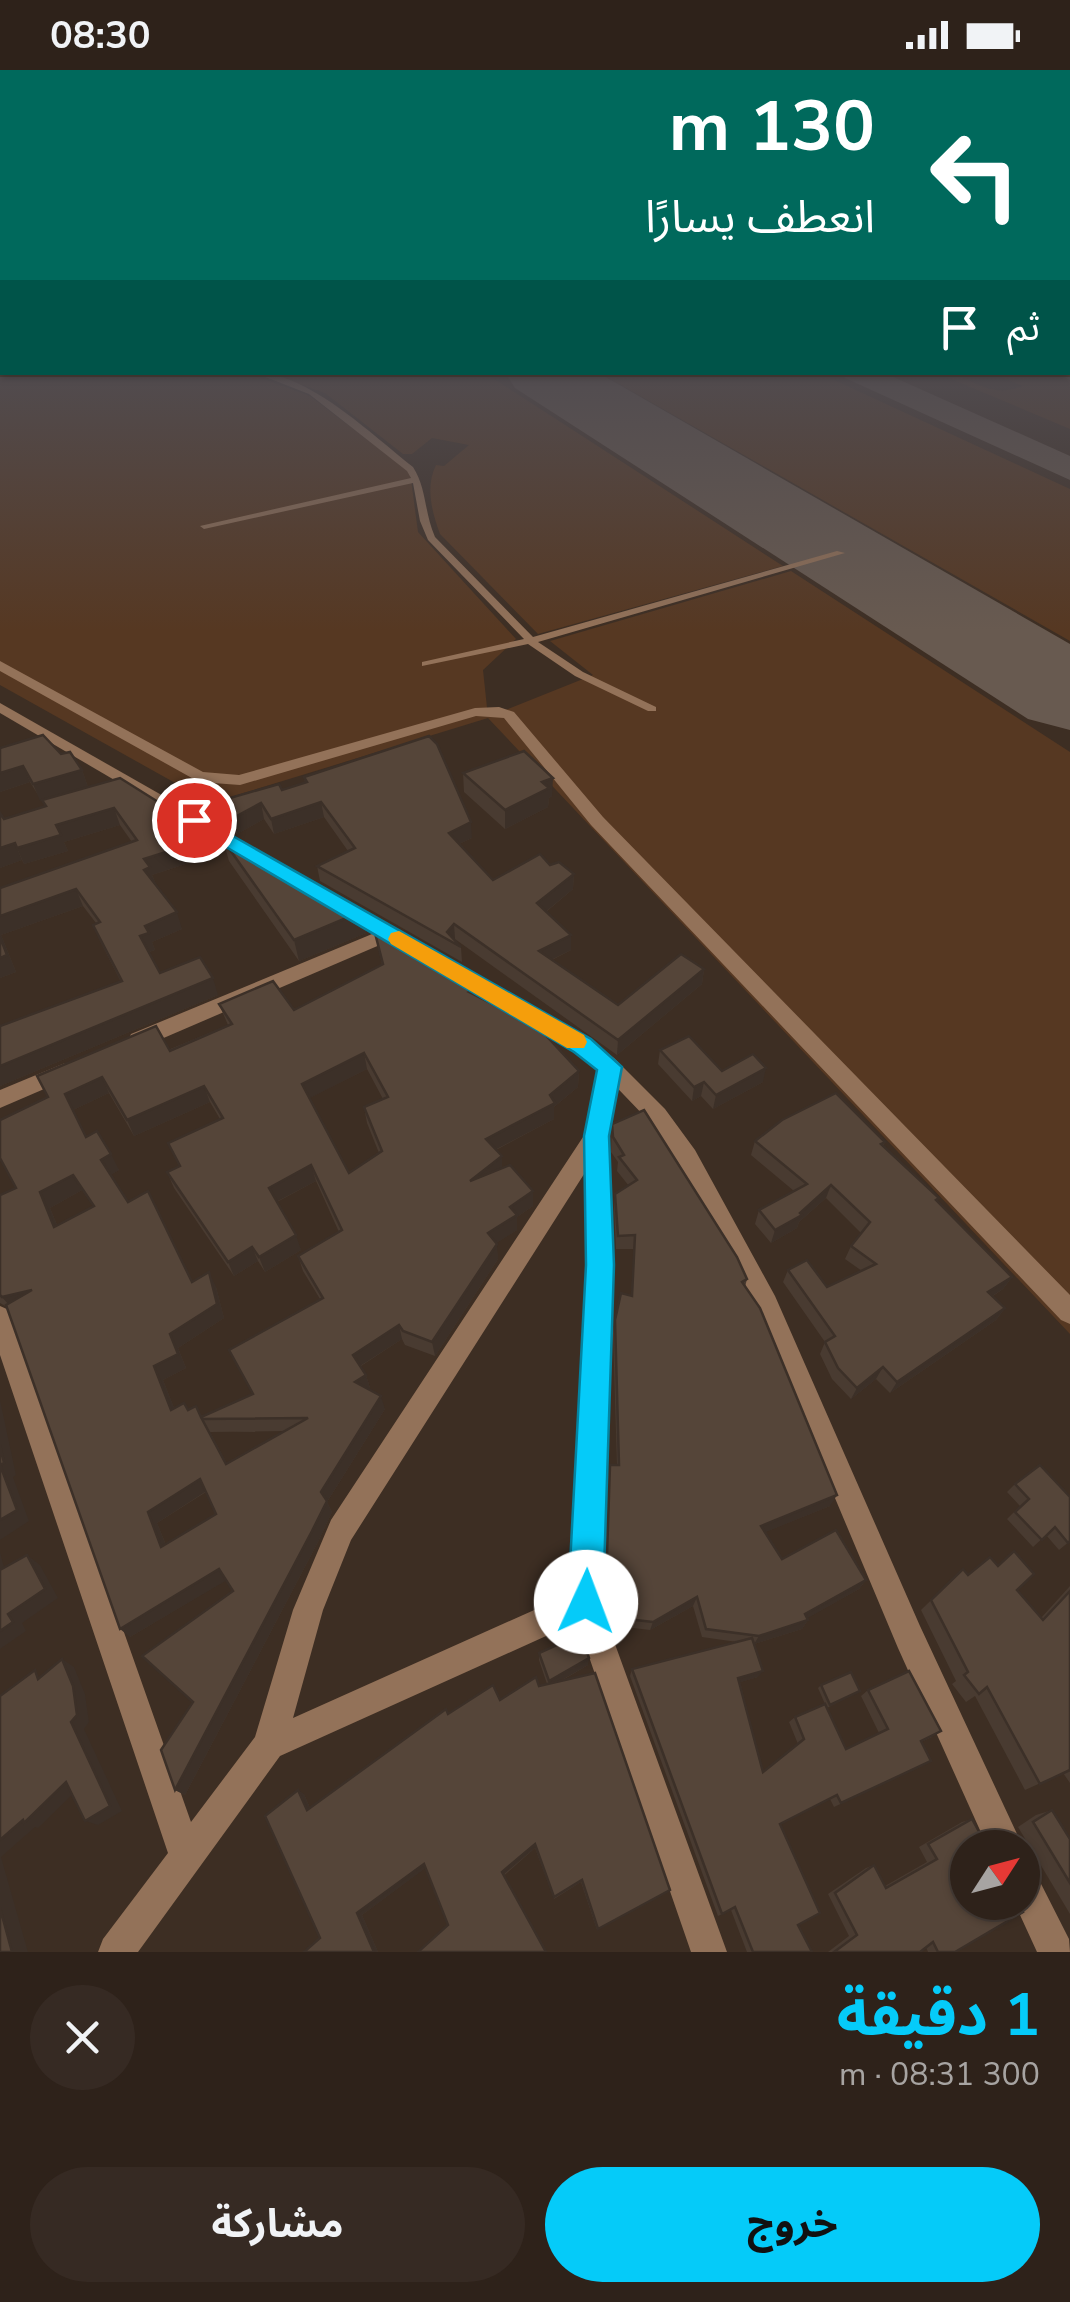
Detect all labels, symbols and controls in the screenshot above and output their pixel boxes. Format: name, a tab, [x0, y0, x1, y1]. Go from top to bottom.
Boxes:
text: 08:30	[50, 10, 151, 61]
text: 130 m	[669, 79, 875, 175]
icon: left	[910, 110, 1040, 240]
text: انعطف يسارًا	[645, 187, 875, 248]
icon: arrive	[932, 300, 987, 355]
text: ثم	[1007, 302, 1040, 353]
pin	[152, 778, 237, 863]
icon: arrive	[167, 793, 222, 848]
position arrow	[534, 1550, 638, 1654]
north arrow	[950, 1830, 1040, 1920]
map controls	[950, 1830, 1040, 1920]
text: 1 دقيقة	[837, 1974, 1040, 2056]
button: close	[30, 1985, 135, 2090]
text: 300 m · 08:31	[839, 2053, 1040, 2096]
button: مشاركة	[30, 2167, 525, 2282]
button: خروج	[545, 2167, 1040, 2282]

